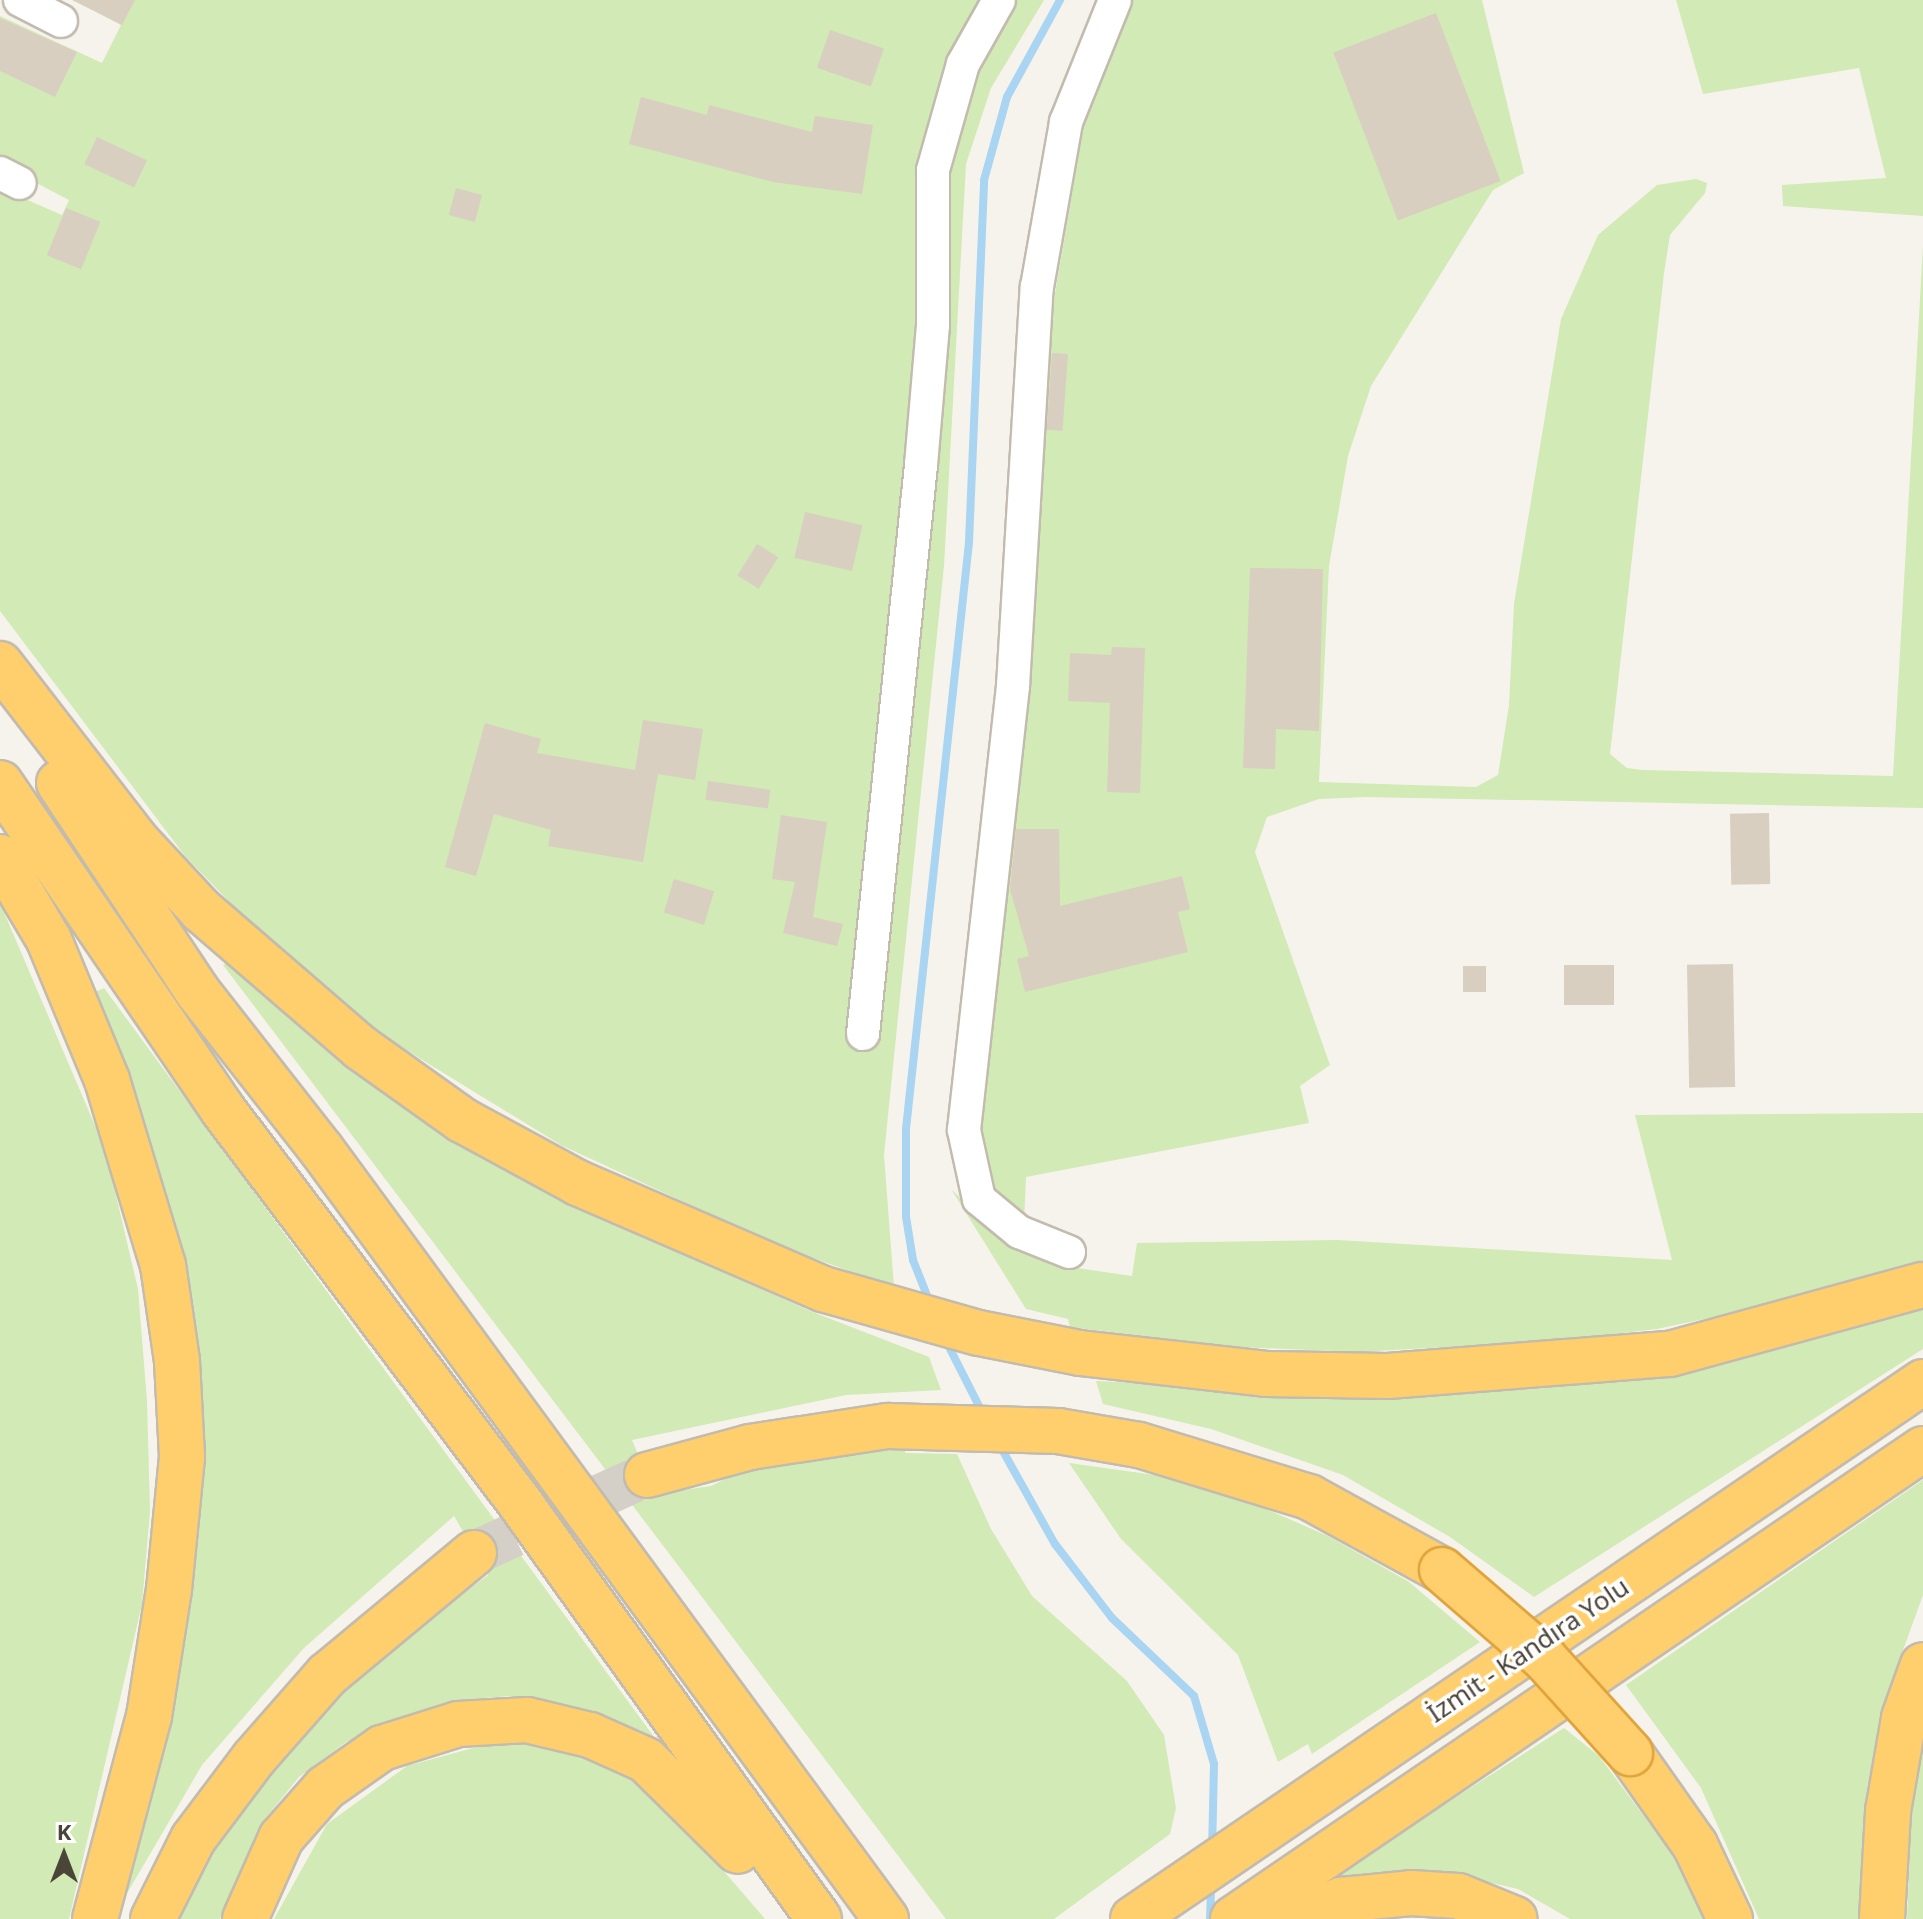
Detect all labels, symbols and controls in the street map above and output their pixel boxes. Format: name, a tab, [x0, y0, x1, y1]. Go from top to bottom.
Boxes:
street label: İzmit - Kandıra Yolu	[1421, 1571, 1635, 1729]
north arrow	[24, 1815, 104, 1895]
text: K	[57, 1816, 71, 1846]

